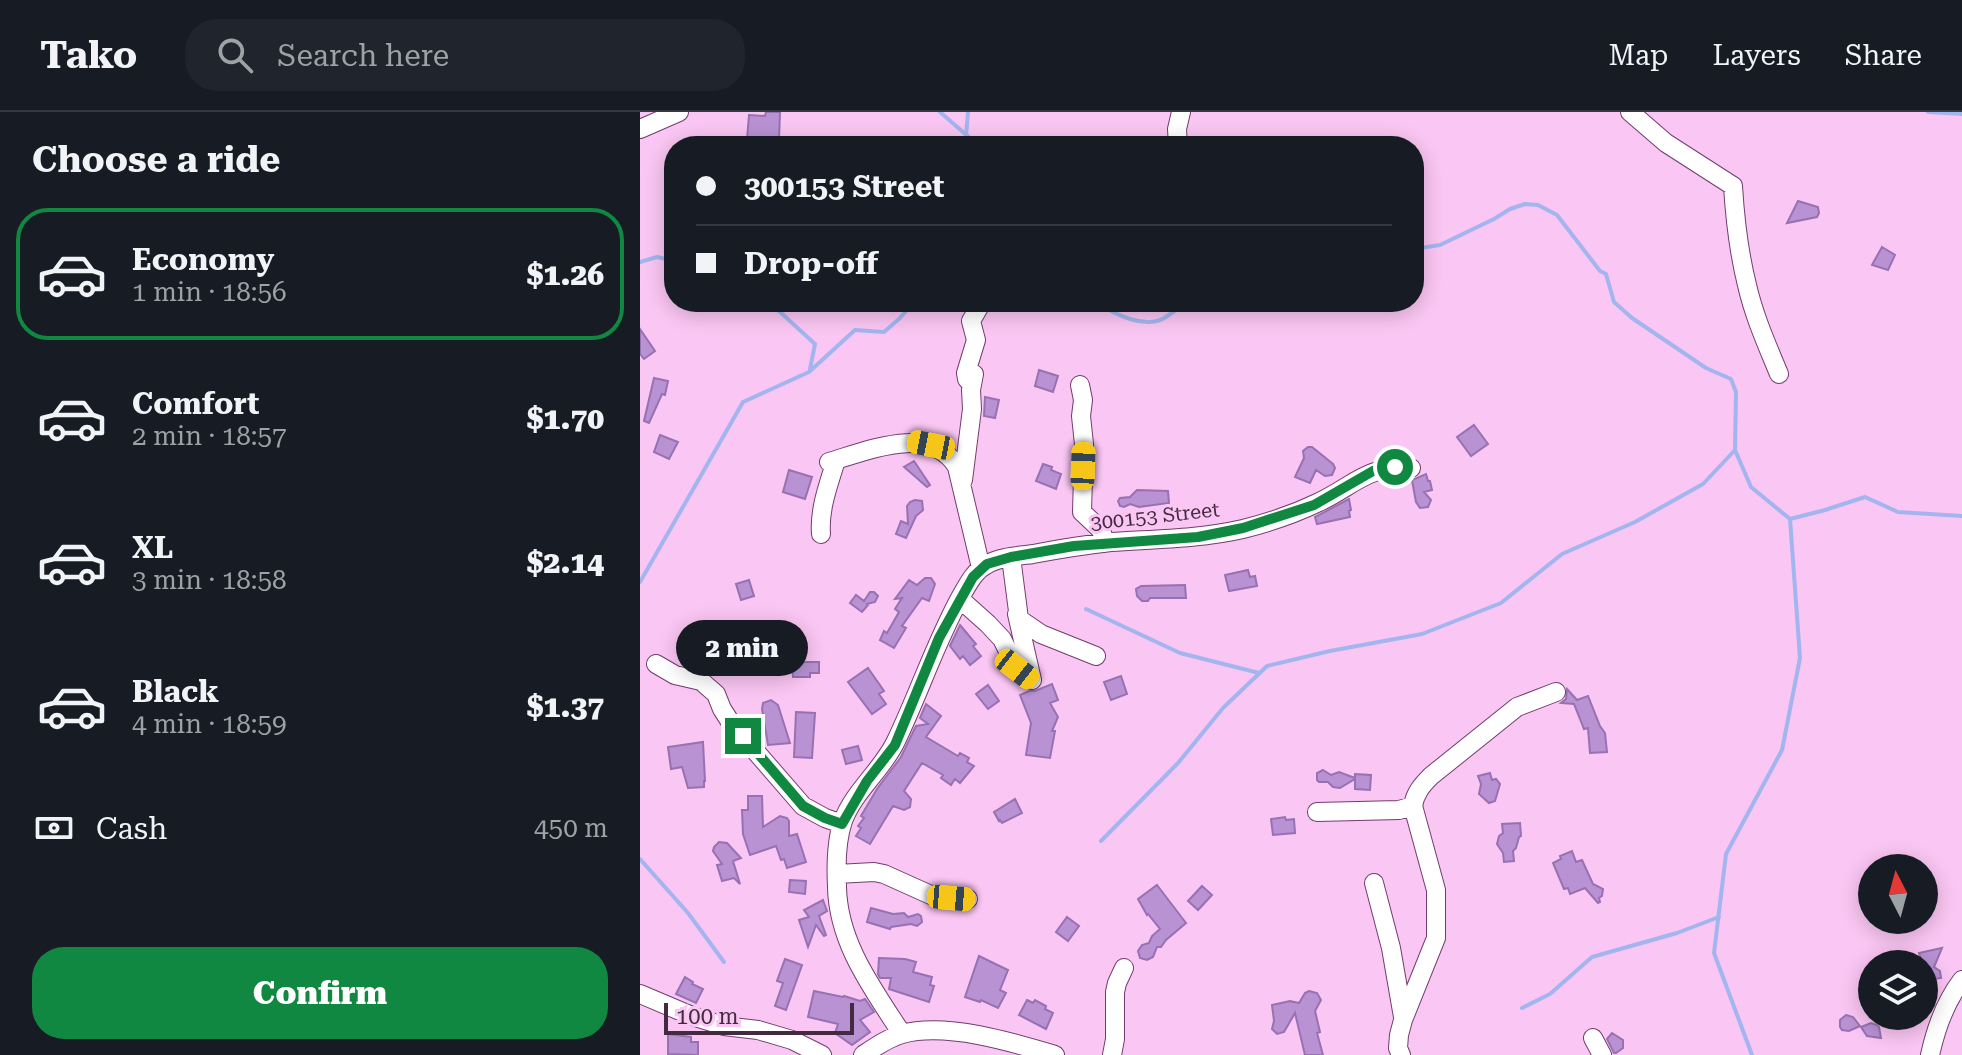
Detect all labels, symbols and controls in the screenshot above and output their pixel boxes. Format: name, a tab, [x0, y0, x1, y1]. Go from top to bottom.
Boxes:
search box	[185, 19, 745, 91]
text: Tako	[40, 33, 137, 77]
icon: search	[213, 33, 257, 77]
text: Search here	[277, 38, 449, 73]
text: Map	[1609, 39, 1668, 72]
text: Layers	[1712, 39, 1801, 72]
text: Share	[1845, 39, 1922, 72]
text: Choose a ride	[32, 139, 280, 181]
text: 300153 Street	[744, 169, 944, 204]
icon: car	[36, 238, 108, 310]
text: Economy	[132, 242, 274, 277]
text: Drop-off	[744, 246, 878, 281]
text: $1.26	[527, 257, 604, 292]
text: 1 min · 18:56	[132, 277, 287, 307]
icon: car	[36, 382, 108, 454]
text: Comfort	[132, 386, 259, 421]
text: $1.70	[527, 401, 604, 436]
text: 2 min · 18:57	[132, 421, 287, 451]
car	[905, 429, 957, 461]
car	[1070, 442, 1096, 490]
route start	[1377, 449, 1413, 485]
street label: 300153 Street	[1089, 497, 1221, 535]
icon: car	[36, 526, 108, 598]
text: XL	[132, 530, 173, 565]
text: $2.14	[527, 545, 604, 580]
text: 3 min · 18:58	[132, 565, 287, 595]
callout: 2 min	[677, 620, 809, 676]
text: 2 min	[705, 633, 779, 663]
car	[991, 645, 1043, 693]
icon: car	[36, 670, 108, 742]
text: Black	[132, 674, 219, 709]
text: $1.37	[527, 689, 604, 724]
text: 4 min · 18:59	[132, 709, 287, 739]
route end	[725, 718, 761, 754]
icon: cash	[32, 806, 76, 850]
text: Cash	[96, 811, 167, 846]
text: 450 m	[534, 813, 608, 843]
north arrow	[1858, 854, 1938, 934]
map controls	[1858, 854, 1938, 1030]
car	[926, 884, 976, 912]
button: Confirm	[32, 947, 608, 1039]
button: layers	[1858, 950, 1938, 1030]
scale bar	[664, 999, 854, 1035]
text: 100 m	[676, 1004, 739, 1029]

